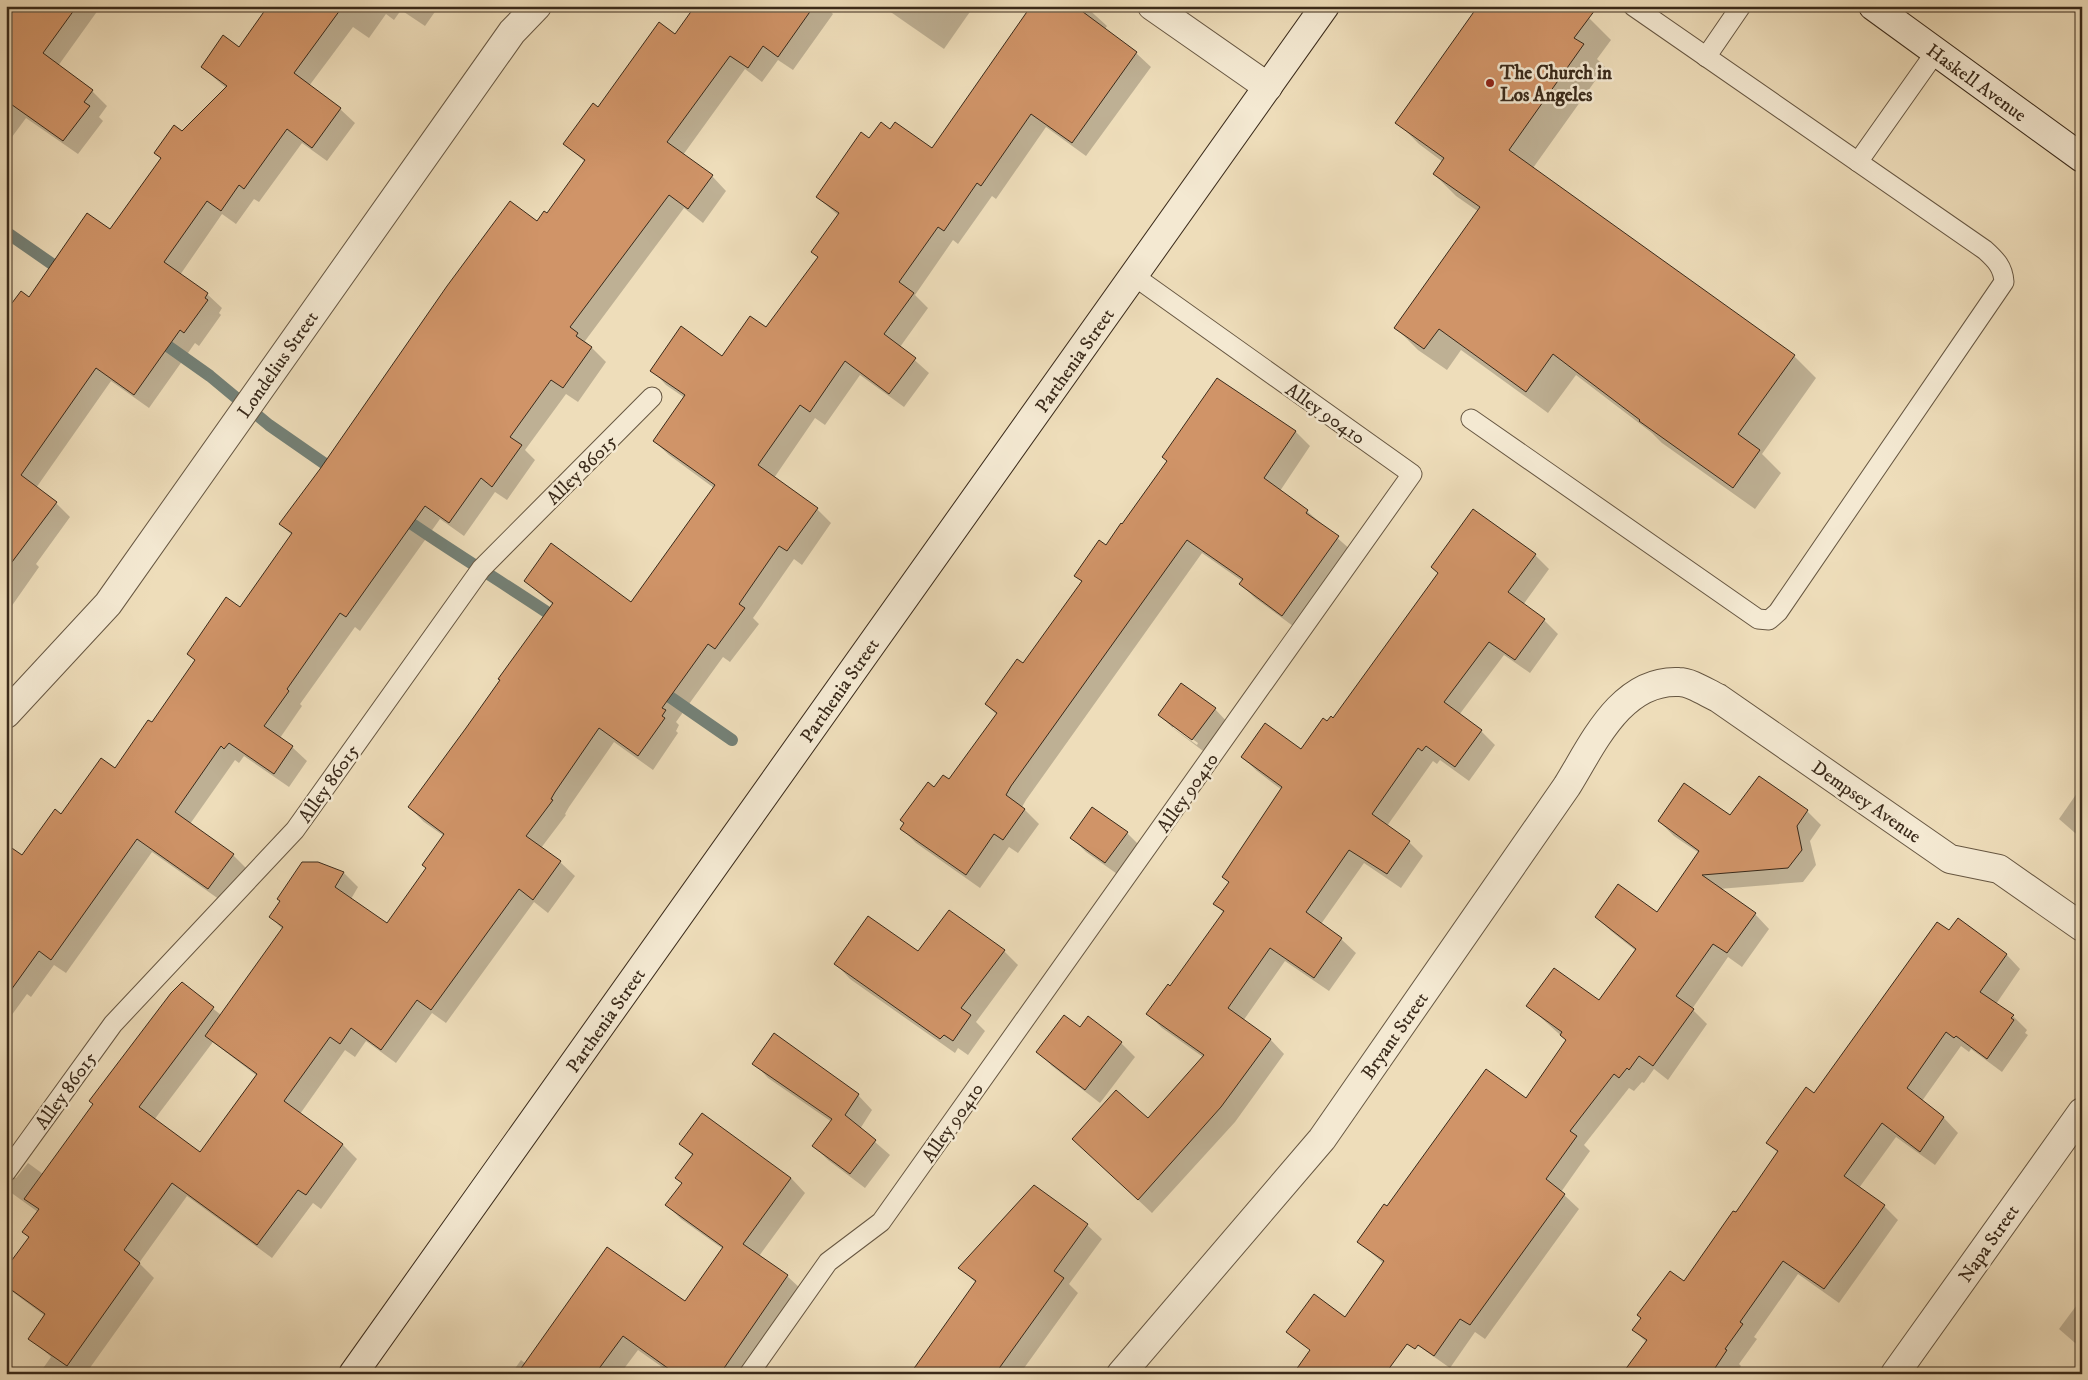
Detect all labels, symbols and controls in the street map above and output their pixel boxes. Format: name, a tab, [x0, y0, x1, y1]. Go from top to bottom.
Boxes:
street label: Haskell Avenue	[1922, 39, 2031, 127]
place label: The Church in Los Angeles	[1499, 62, 1613, 107]
marker: The Church in Los Angeles	[1484, 77, 1496, 89]
street label: Parthenia Street	[1031, 304, 1120, 417]
street label: Londelius Street	[233, 307, 324, 423]
street label: Alley 90410	[1281, 378, 1369, 450]
street label: Alley 86015	[542, 430, 622, 510]
street label: Parthenia Street	[796, 634, 885, 747]
street label: Alley 86015	[294, 740, 365, 827]
street label: Alley 90410	[1152, 749, 1224, 837]
street label: Dempsey Avenue	[1807, 756, 1925, 848]
street label: Parthenia Street	[562, 964, 651, 1077]
street label: Bryant Street	[1357, 988, 1434, 1084]
street label: Alley 86015	[30, 1047, 102, 1134]
street label: Alley 90410	[917, 1079, 989, 1167]
street label: Napa Street	[1954, 1200, 2024, 1287]

